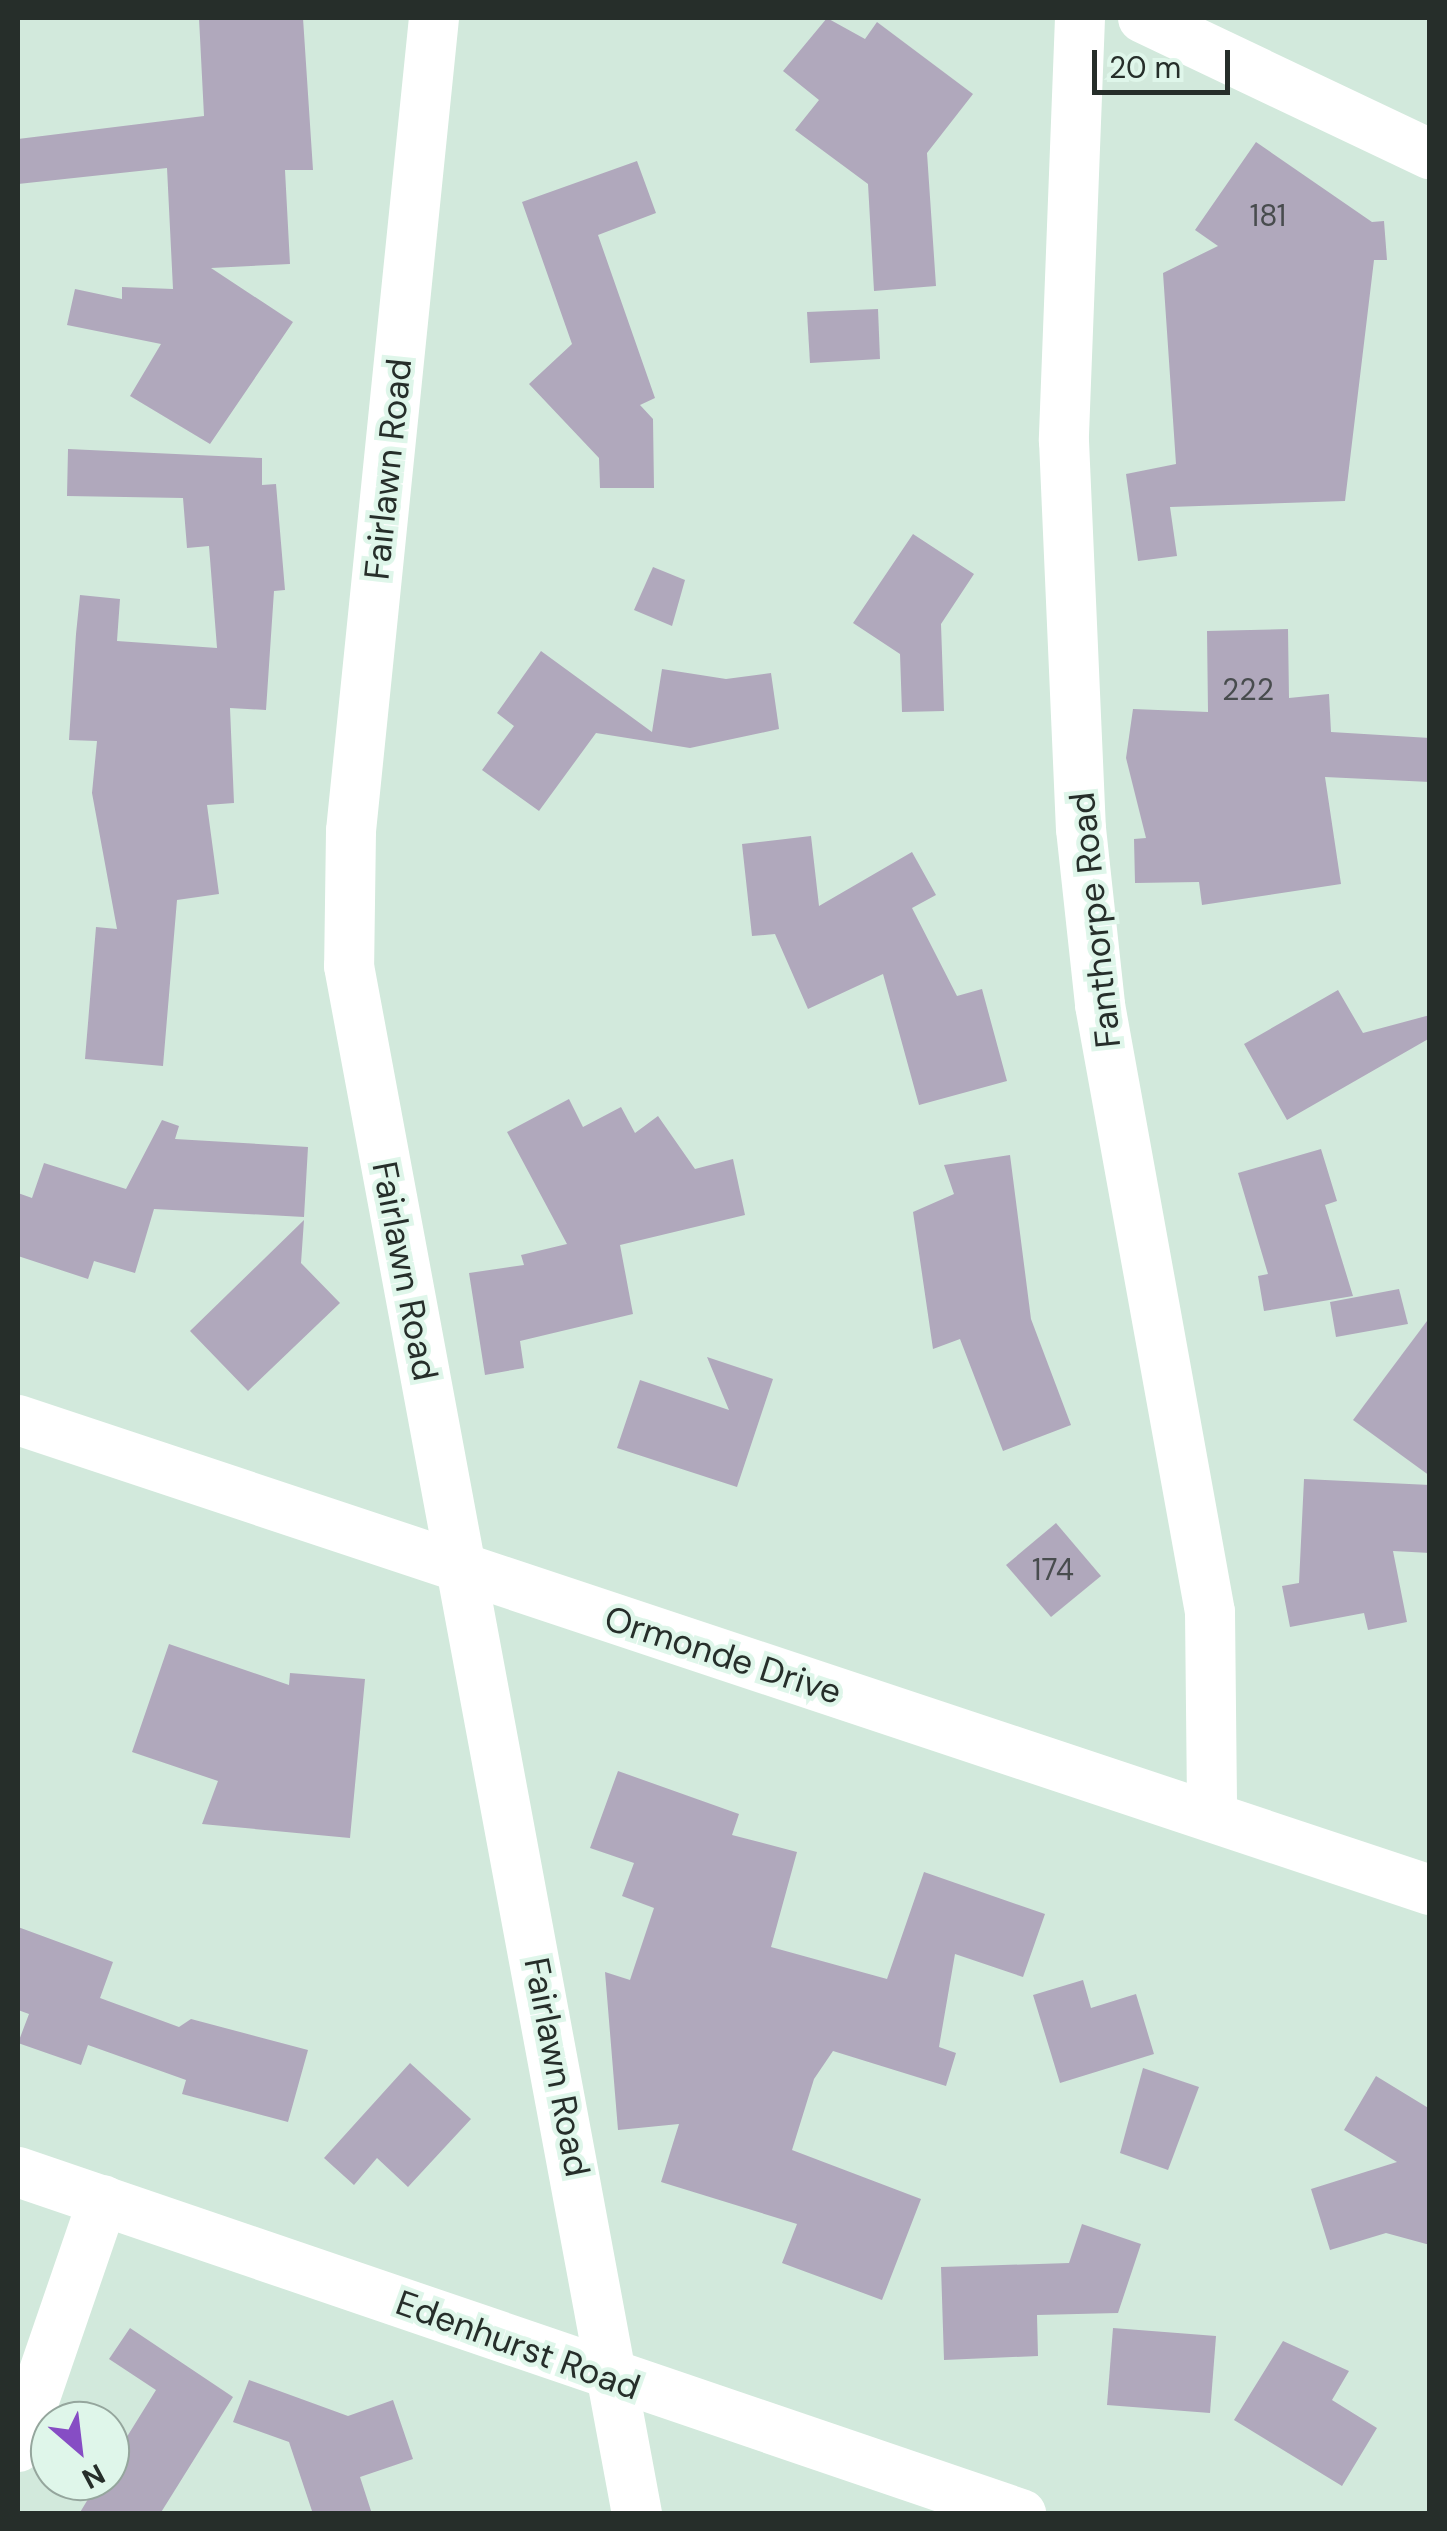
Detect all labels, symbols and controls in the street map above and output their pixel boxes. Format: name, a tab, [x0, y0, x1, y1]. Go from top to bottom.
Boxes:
scale bar	[1097, 30, 1234, 92]
text: 20 m	[1109, 48, 1181, 87]
house number: 181	[1250, 198, 1286, 234]
street label: Fairlawn Road	[356, 356, 420, 582]
house number: 222	[1222, 672, 1274, 708]
street label: Fanthorpe Road	[1061, 790, 1129, 1050]
street label: Fairlawn Road	[363, 1158, 447, 1384]
house number: 174	[1032, 1552, 1074, 1588]
street label: Ormonde Drive	[599, 1597, 847, 1713]
street label: Fairlawn Road	[515, 1954, 599, 2180]
street label: Edenhurst Road	[390, 2281, 646, 2409]
north arrow	[30, 2401, 130, 2501]
text: N	[76, 2455, 111, 2497]

